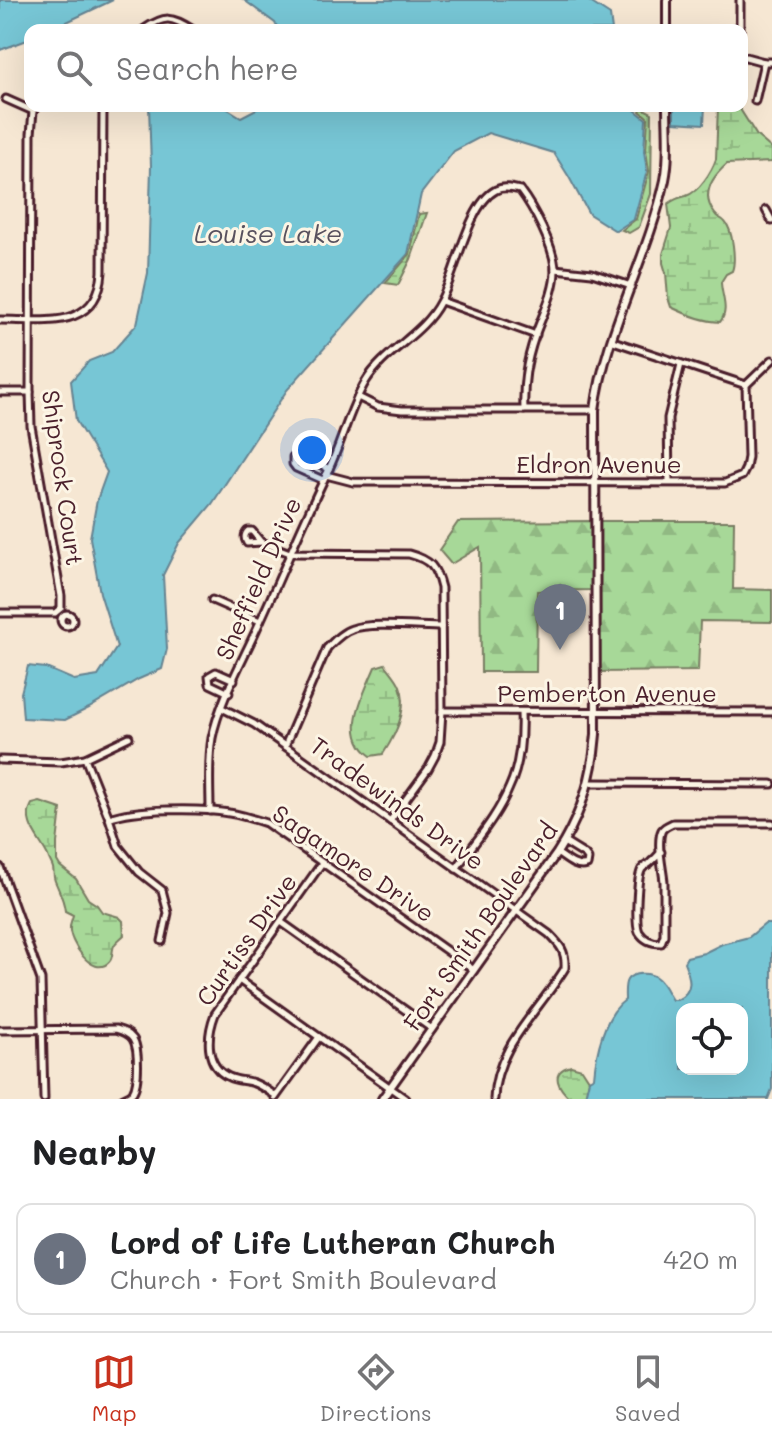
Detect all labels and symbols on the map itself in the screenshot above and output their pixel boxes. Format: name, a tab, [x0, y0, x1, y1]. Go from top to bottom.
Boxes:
water label: Louise Lake	[194, 216, 342, 250]
street label: Shiprock Court	[36, 388, 91, 568]
your location	[292, 430, 332, 470]
street label: Eldron Avenue	[516, 448, 682, 479]
street label: Sheffield Drive	[208, 492, 307, 665]
pin: 1	[534, 584, 586, 650]
street label: Pemberton Avenue	[497, 677, 717, 708]
street label: Tradewinds Drive	[305, 729, 491, 876]
street label: Sagamore Drive	[267, 797, 441, 928]
street label: Fort Smith Boulevard	[396, 816, 564, 1037]
street label: Curtiss Drive	[189, 867, 303, 1011]

